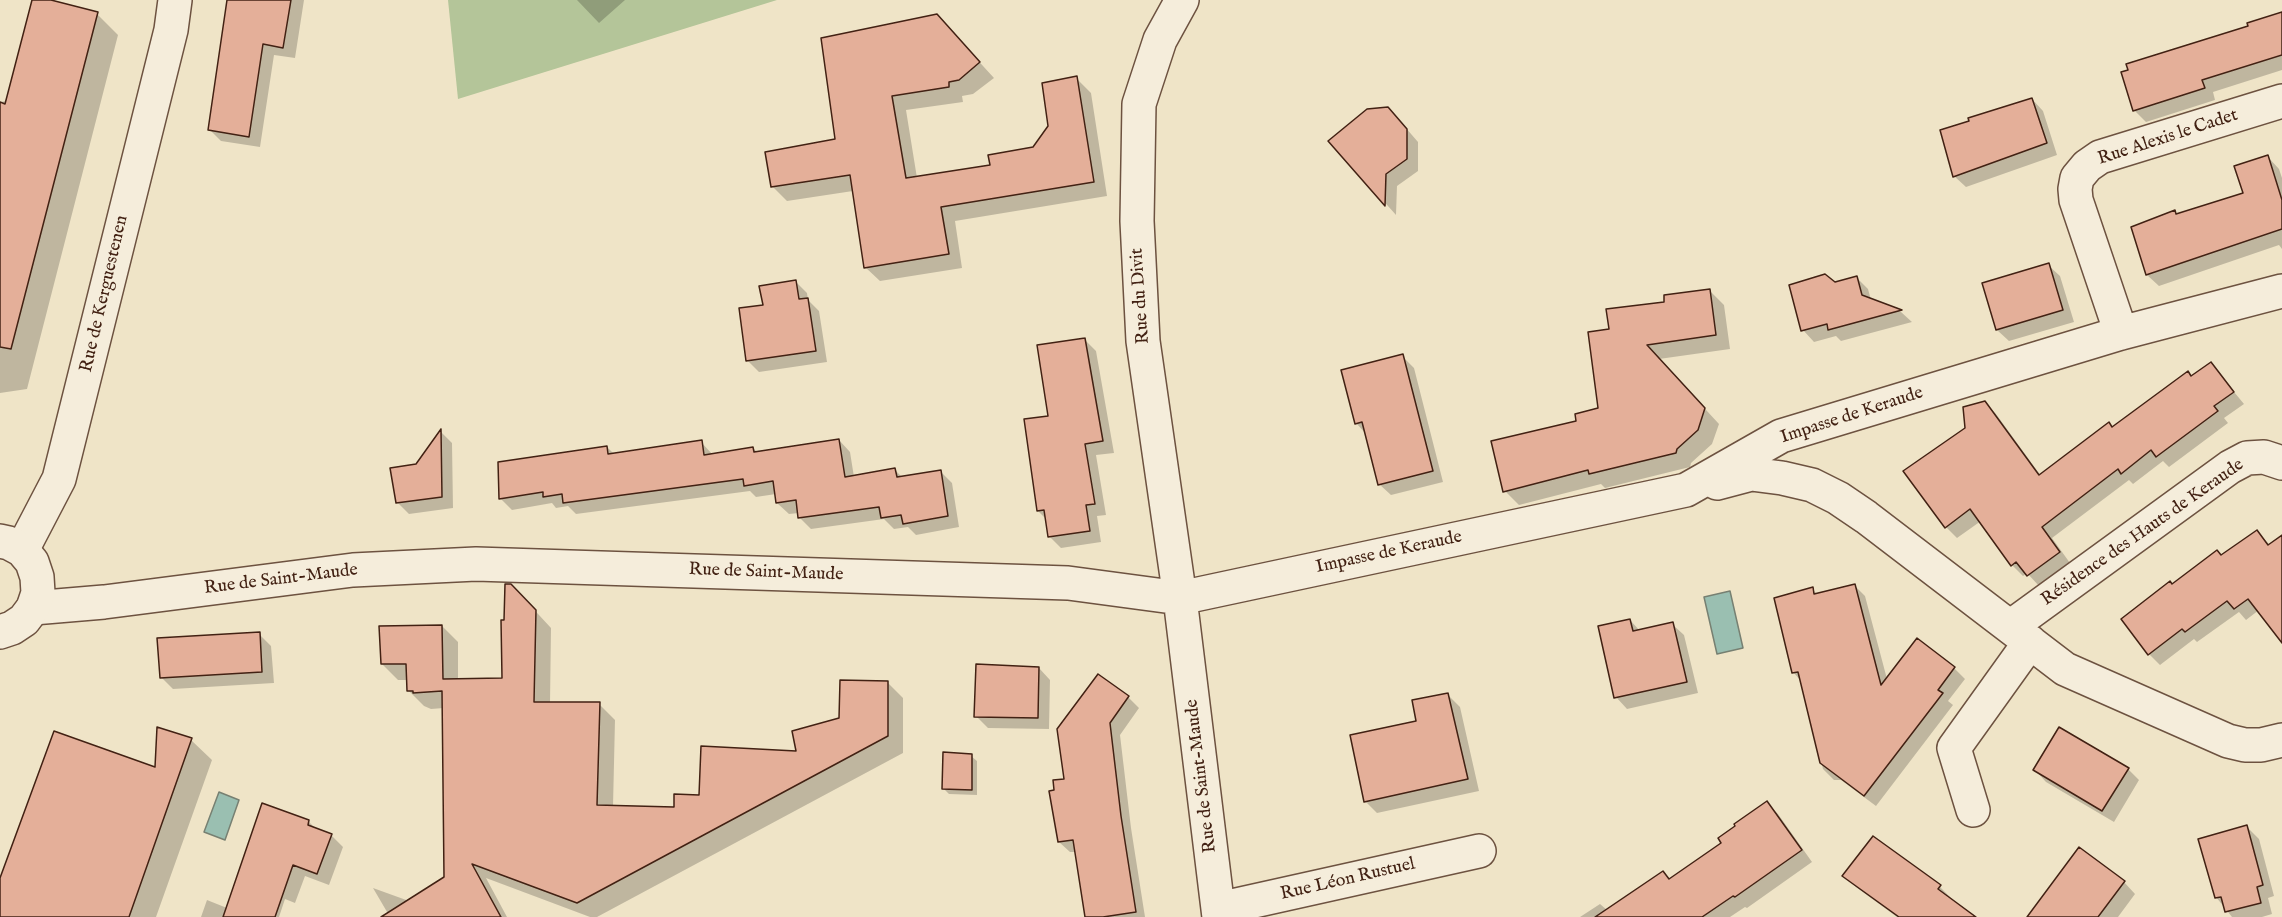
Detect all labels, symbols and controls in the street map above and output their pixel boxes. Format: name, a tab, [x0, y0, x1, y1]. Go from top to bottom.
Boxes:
street label: Rue Alexis le Cadet	[2095, 105, 2241, 171]
street label: Rue de Kerguestenen	[76, 213, 134, 375]
street label: Rue du Divit	[1127, 247, 1155, 345]
street label: Impasse de Keraude	[1778, 383, 1926, 449]
street label: Résidence des Hauts de Keraude	[2038, 455, 2248, 611]
street label: Impasse de Keraude	[1314, 527, 1464, 579]
street label: Rue de Saint-Maude	[203, 560, 359, 600]
street label: Rue de Saint-Maude	[688, 560, 844, 586]
street label: Rue de Saint-Maude	[1182, 698, 1222, 854]
street label: Rue Léon Rustuel	[1279, 854, 1417, 906]

